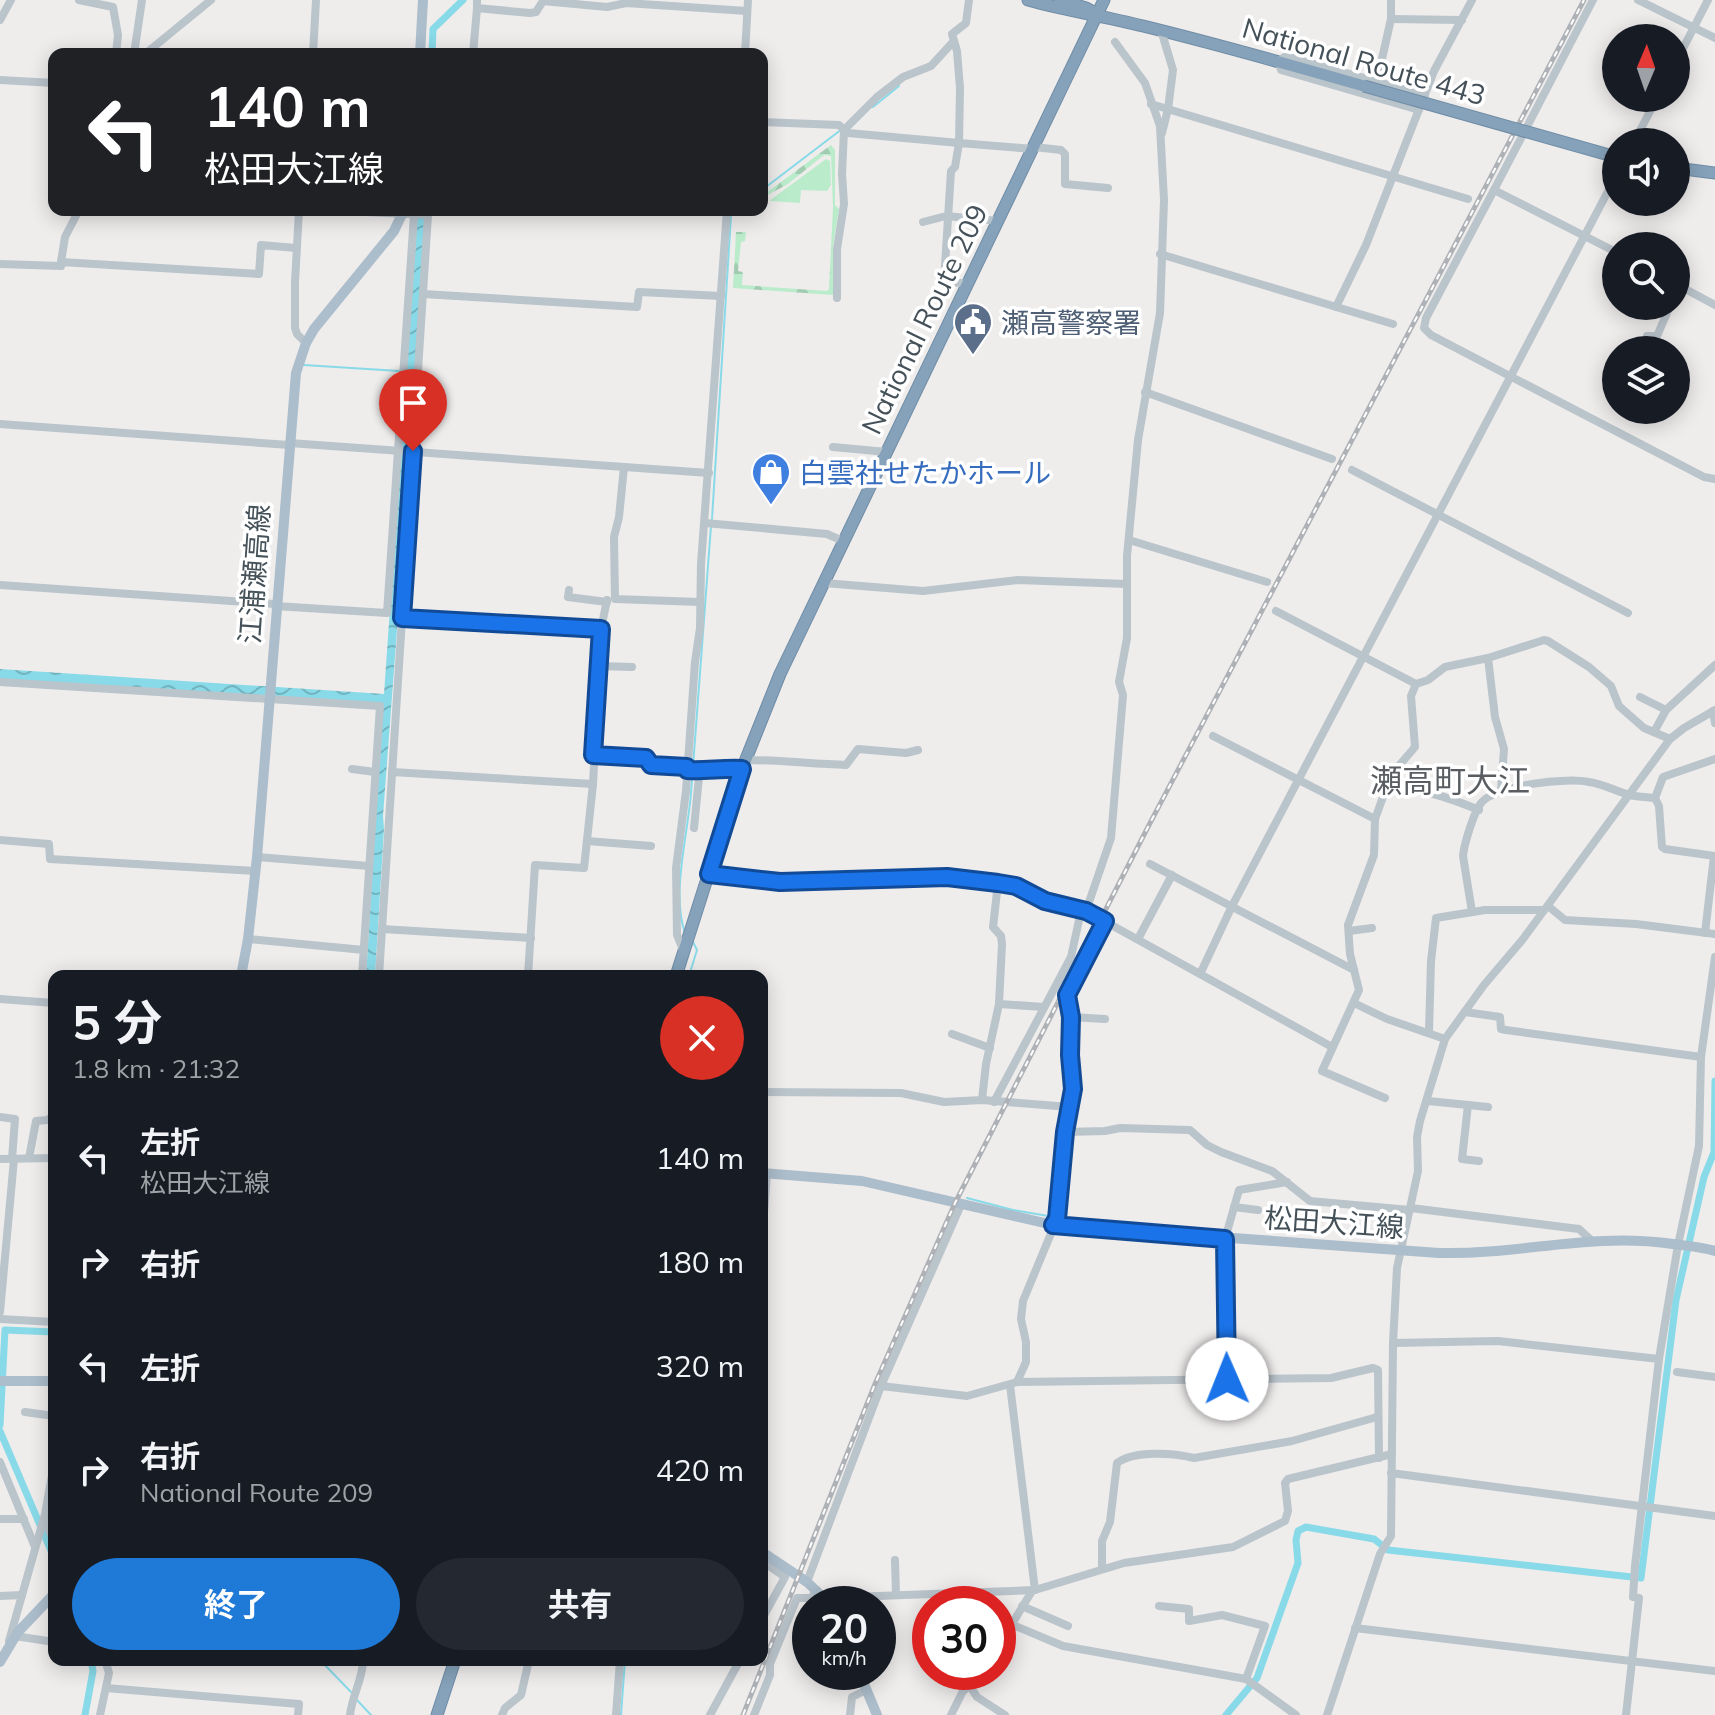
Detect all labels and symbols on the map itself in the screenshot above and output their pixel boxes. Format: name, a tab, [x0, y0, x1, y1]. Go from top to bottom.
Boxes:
street label: National Route 443	[1238, 10, 1490, 112]
north arrow	[1602, 24, 1690, 112]
street label: National Route 209	[853, 198, 995, 440]
public building icon: 瀬高警察署	[952, 301, 994, 356]
place label: 瀬高警察署	[1001, 305, 1141, 340]
pin	[379, 369, 447, 451]
shop icon: 白雲社せたかホール	[750, 451, 792, 506]
place label: 白雲社せたかホール	[799, 455, 1051, 490]
street label: 江浦瀬高線	[232, 503, 276, 645]
district label: 瀬高町大江	[1370, 760, 1530, 800]
street label: 松田大江線	[1263, 1200, 1405, 1244]
position arrow	[1185, 1337, 1269, 1421]
speed limit sign: 30	[912, 1586, 1016, 1690]

